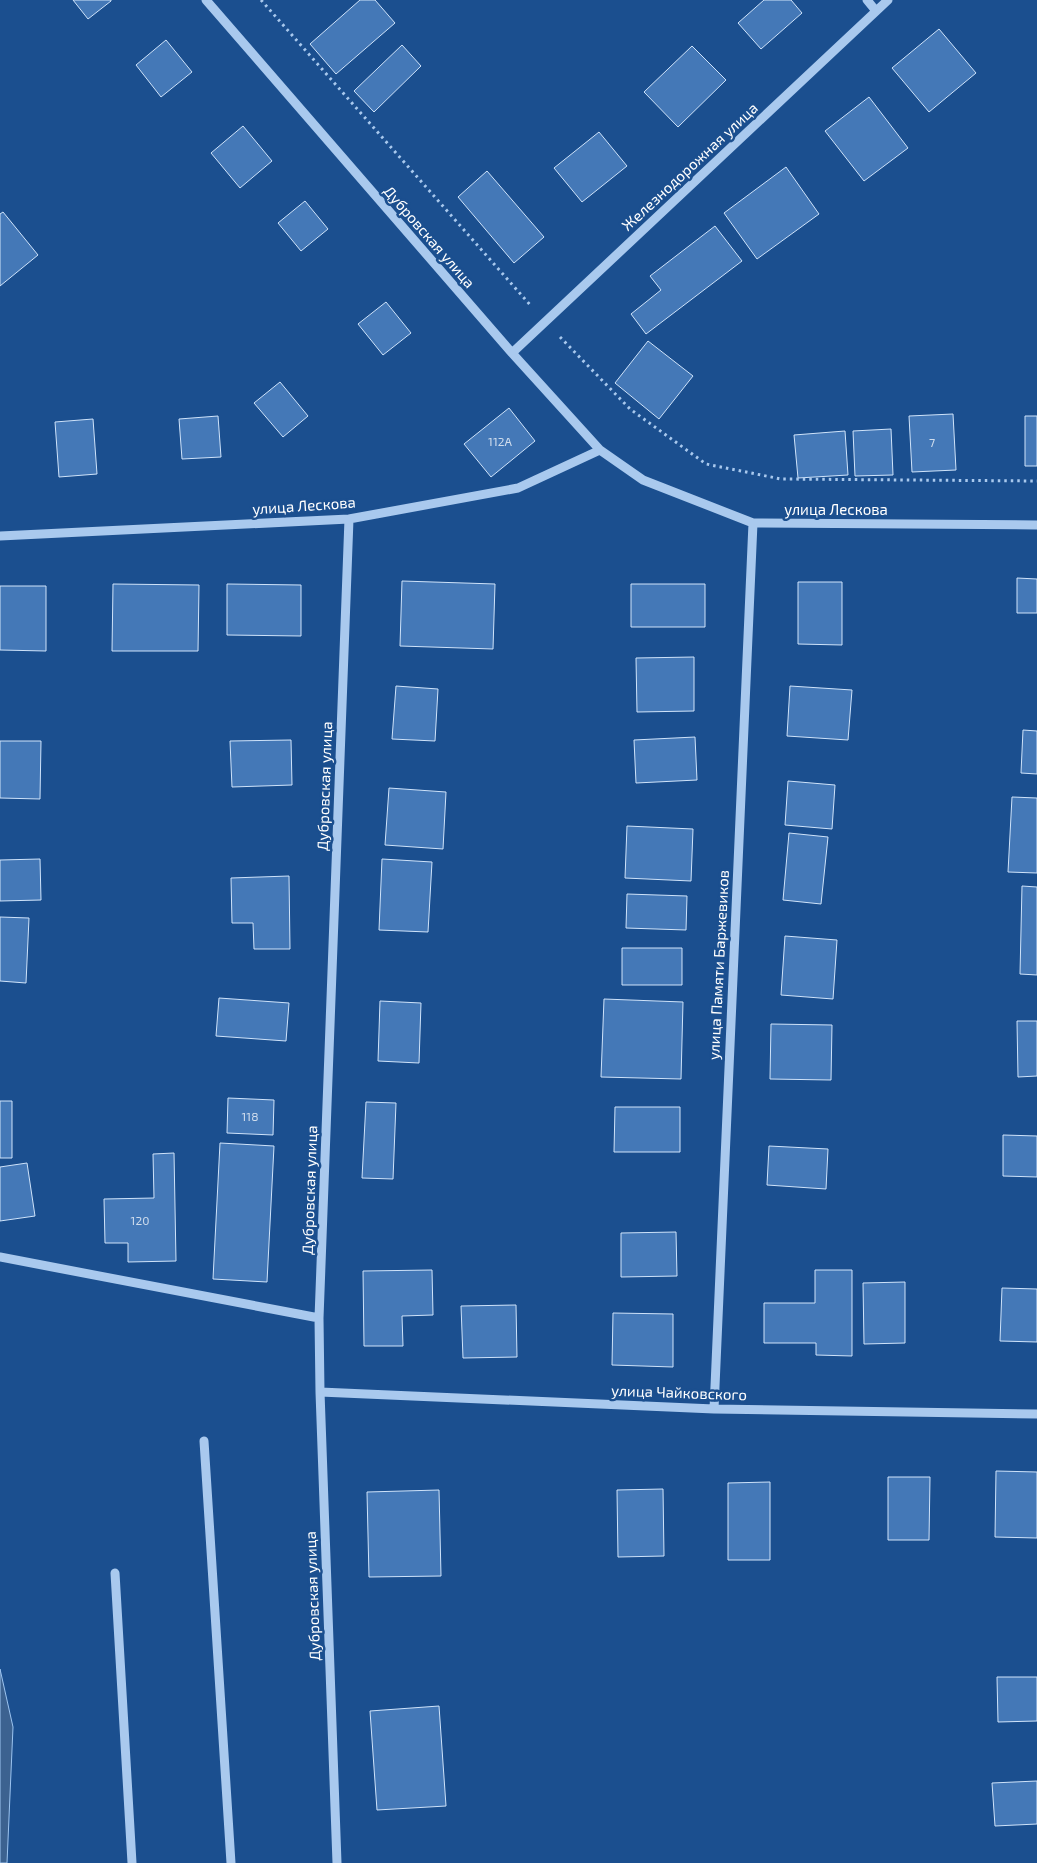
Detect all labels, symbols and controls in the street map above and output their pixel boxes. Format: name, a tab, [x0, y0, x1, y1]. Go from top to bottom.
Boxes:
street label: Железнодорожная улица	[618, 98, 762, 235]
street label: Дубровская улица	[380, 182, 479, 292]
house number: 112А	[488, 434, 512, 448]
house number: 7	[929, 435, 935, 449]
street label: улица Лескова	[252, 492, 356, 519]
street label: улица Лескова	[784, 500, 888, 519]
street label: Дубровская улица	[313, 721, 336, 851]
street label: улица Памяти Баржевиков	[704, 869, 733, 1060]
house number: 118	[242, 1109, 258, 1123]
street label: Дубровская улица	[298, 1125, 321, 1255]
house number: 120	[131, 1213, 149, 1227]
street label: улица Чайковского	[611, 1381, 747, 1404]
street label: Дубровская улица	[301, 1531, 324, 1661]

